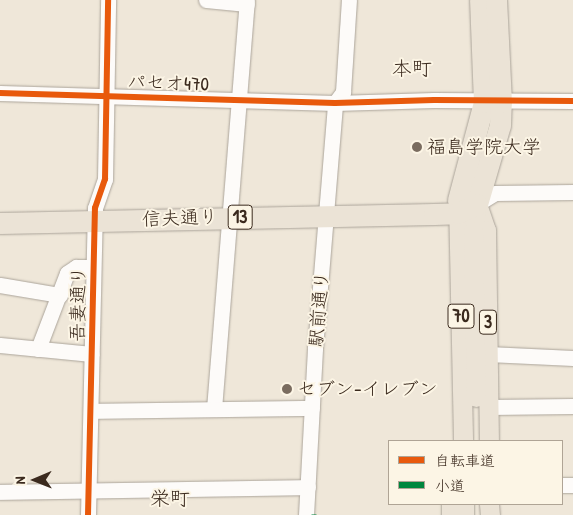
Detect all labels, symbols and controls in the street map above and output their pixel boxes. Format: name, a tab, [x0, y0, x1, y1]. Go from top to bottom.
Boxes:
district label: 本町	[392, 55, 432, 79]
street label: パセオ470	[127, 70, 209, 96]
place label: 福島学院大学	[427, 136, 541, 158]
marker: 福島学院大学	[411, 141, 423, 153]
road number: 13	[228, 202, 252, 232]
street label: 信夫通り	[142, 205, 218, 231]
street label: 吾妻通り	[66, 266, 90, 342]
street label: 駅前通り	[304, 270, 334, 348]
road number: 70	[447, 300, 475, 332]
road number: 3	[478, 306, 498, 338]
place label: セブン-イレブン	[297, 378, 438, 400]
marker: セブン-イレブン	[281, 383, 293, 395]
legend	[388, 440, 563, 505]
text: 自転車道	[435, 450, 495, 471]
north arrow	[10, 455, 60, 505]
text: 小道	[435, 475, 465, 496]
text: N	[10, 476, 29, 484]
district label: 栄町	[150, 485, 190, 509]

